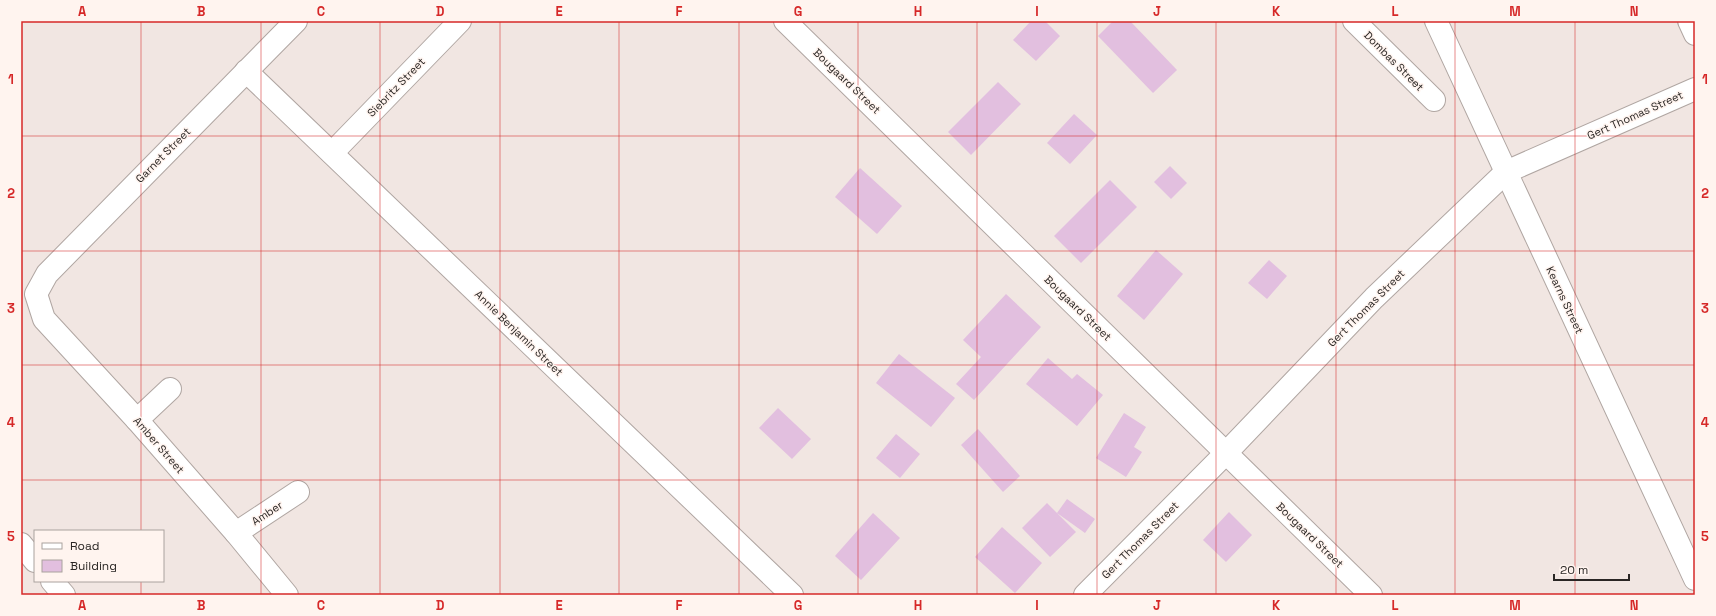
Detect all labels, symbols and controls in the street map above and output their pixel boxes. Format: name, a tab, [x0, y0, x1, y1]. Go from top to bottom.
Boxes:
text: A	[78, 3, 87, 20]
text: B	[197, 3, 206, 20]
text: C	[317, 3, 325, 20]
text: D	[436, 3, 445, 20]
text: E	[555, 3, 563, 20]
text: F	[676, 3, 683, 20]
text: G	[794, 3, 802, 20]
text: H	[914, 3, 922, 20]
text: I	[1035, 3, 1039, 20]
text: J	[1153, 3, 1161, 20]
text: K	[1272, 3, 1281, 20]
text: L	[1391, 3, 1399, 20]
text: M	[1509, 3, 1521, 20]
text: N	[1630, 3, 1638, 20]
street label: Dombas Street	[1361, 28, 1427, 94]
street label: Bougaard Street	[810, 45, 884, 117]
street label: Siebritz Street	[364, 54, 428, 120]
text: 1	[8, 71, 14, 88]
text: 1	[1702, 71, 1708, 88]
street label: Gert Thomas Street	[1585, 88, 1685, 142]
street label: Garnet Street	[132, 124, 194, 186]
text: 2	[7, 185, 15, 202]
text: 2	[1701, 185, 1709, 202]
street label: Kearns Street	[1543, 264, 1587, 336]
street label: Gert Thomas Street	[1324, 266, 1408, 350]
street label: Bougaard Street	[1041, 272, 1115, 344]
street label: Annie Benjamin Street	[472, 287, 566, 379]
text: 3	[7, 300, 15, 317]
text: 3	[1701, 300, 1709, 317]
text: 4	[7, 414, 15, 431]
street label: Amber Street	[131, 414, 187, 476]
text: 4	[1701, 414, 1709, 431]
street label: Amber	[249, 498, 285, 528]
street label: Gert Thomas Street	[1098, 498, 1182, 582]
street label: Bougaard Street	[1273, 499, 1347, 571]
text: 5	[7, 528, 15, 545]
text: 5	[1701, 528, 1709, 545]
legend	[34, 530, 164, 582]
text: Road	[70, 538, 99, 554]
scale bar	[1554, 556, 1629, 582]
text: Building	[70, 558, 117, 574]
text: 20 m	[1560, 562, 1588, 578]
text: A	[78, 597, 87, 614]
text: B	[197, 597, 206, 614]
text: C	[317, 597, 325, 614]
text: D	[436, 597, 445, 614]
text: E	[555, 597, 563, 614]
text: F	[676, 597, 683, 614]
text: G	[794, 597, 802, 614]
text: H	[914, 597, 922, 614]
text: I	[1035, 597, 1039, 614]
text: J	[1153, 597, 1161, 614]
text: K	[1272, 597, 1281, 614]
text: L	[1391, 597, 1399, 614]
text: M	[1509, 597, 1521, 614]
text: N	[1630, 597, 1638, 614]

